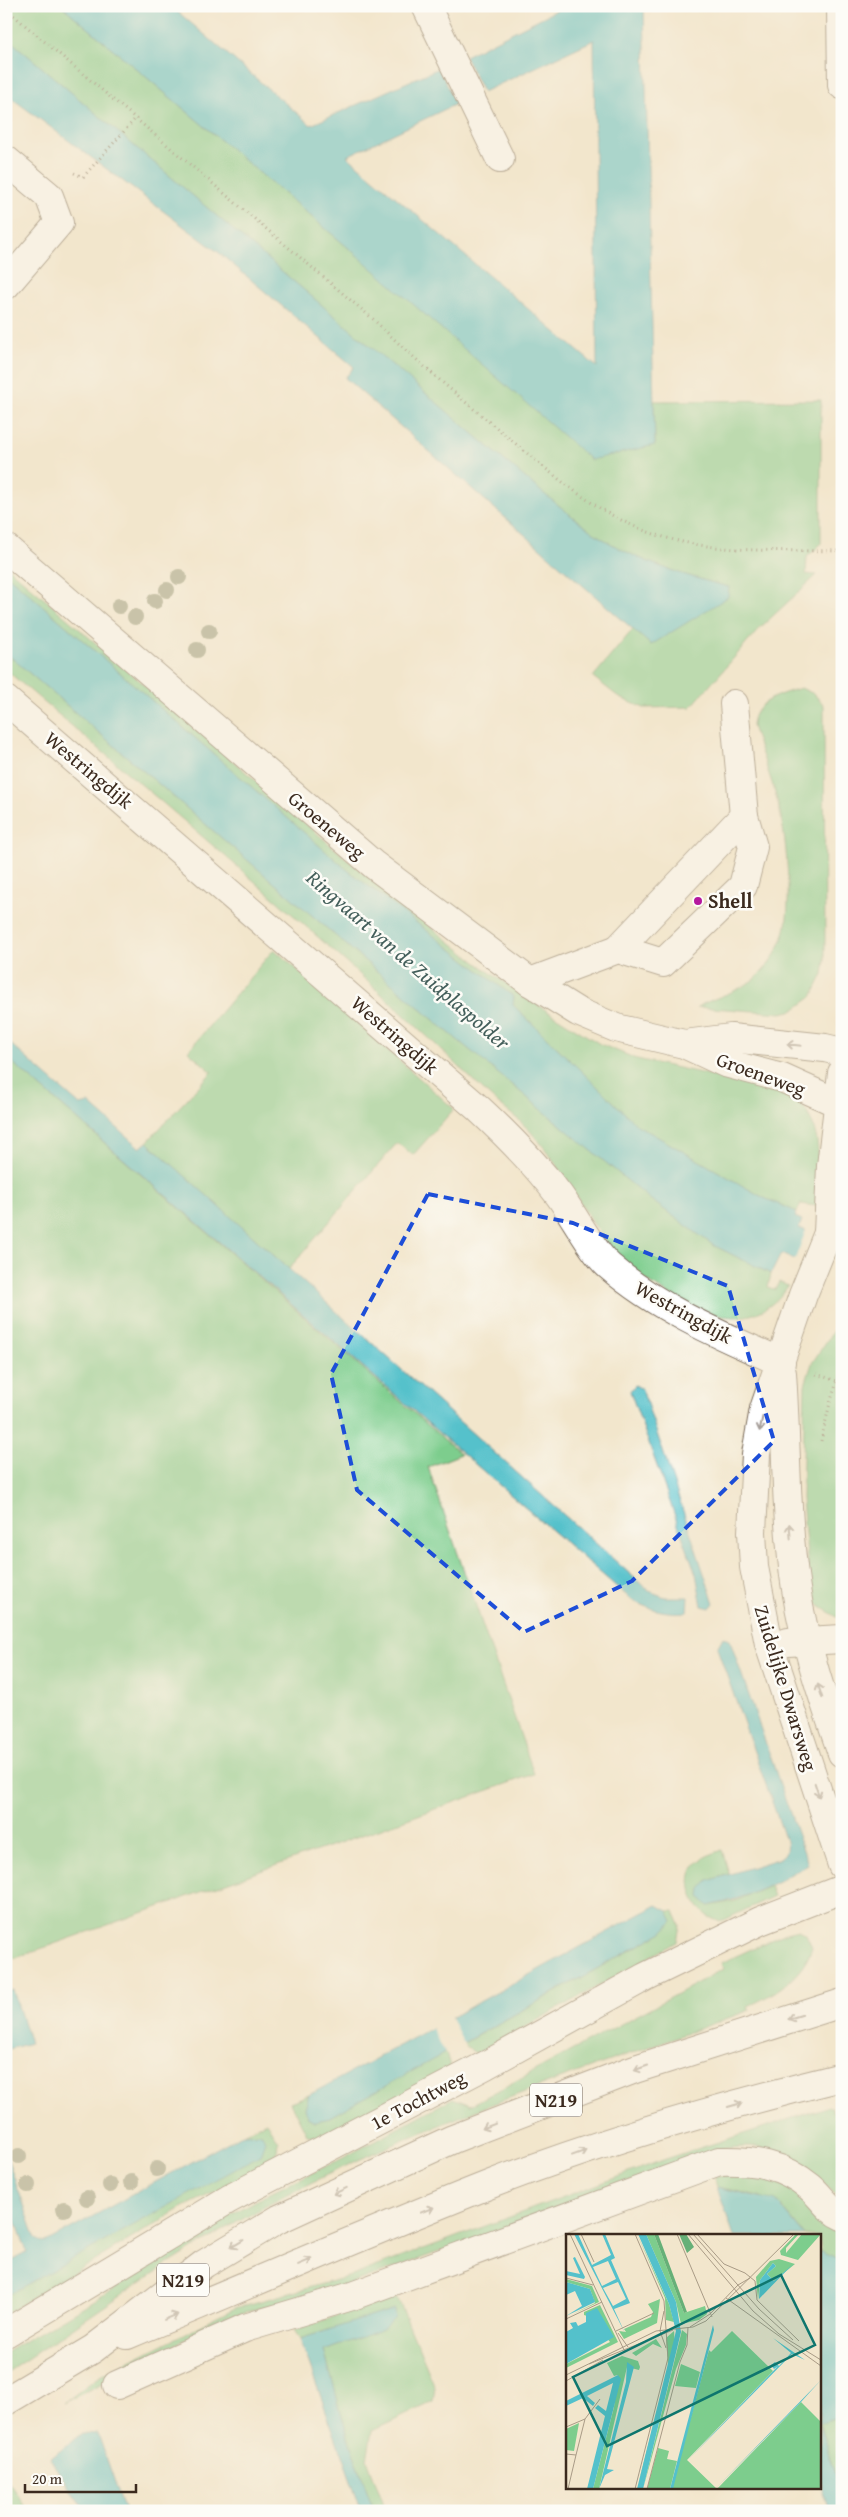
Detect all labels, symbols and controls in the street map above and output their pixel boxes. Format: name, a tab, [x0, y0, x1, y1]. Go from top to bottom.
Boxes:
street label: Westringdijk	[39, 724, 140, 816]
street label: Groeneweg	[282, 784, 372, 866]
water label: Ringvaart van de Zuidplaspolder	[299, 862, 518, 1058]
place label: Shell	[708, 886, 753, 915]
marker: Shell	[692, 895, 704, 907]
street label: Westringdijk	[345, 988, 446, 1081]
one-way arrow	[786, 1040, 802, 1049]
street label: Groeneweg	[712, 1044, 810, 1103]
street label: Westringdijk	[630, 1273, 739, 1351]
one-way arrow	[756, 1416, 765, 1432]
one-way arrow	[785, 1524, 795, 1540]
street label: Zuidelijke Dwarsweg	[747, 1601, 826, 1774]
one-way arrow	[815, 1683, 825, 1699]
one-way arrow	[812, 1781, 822, 1797]
one-way arrow	[787, 2012, 803, 2022]
street label: 1e Tochtweg	[365, 2062, 471, 2137]
one-way arrow	[633, 2063, 649, 2073]
road number: N219	[530, 2084, 582, 2116]
one-way arrow	[726, 2100, 742, 2110]
one-way arrow	[482, 2121, 497, 2131]
one-way arrow	[571, 2148, 586, 2157]
one-way arrow	[333, 2187, 348, 2197]
one-way arrow	[419, 2205, 434, 2215]
inset map	[566, 2234, 820, 2490]
one-way arrow	[230, 2240, 244, 2250]
one-way arrow	[297, 2256, 312, 2266]
road number: N219	[157, 2264, 209, 2296]
one-way arrow	[163, 2312, 178, 2321]
scale bar	[25, 2462, 136, 2494]
text: 20 m	[32, 2468, 63, 2489]

